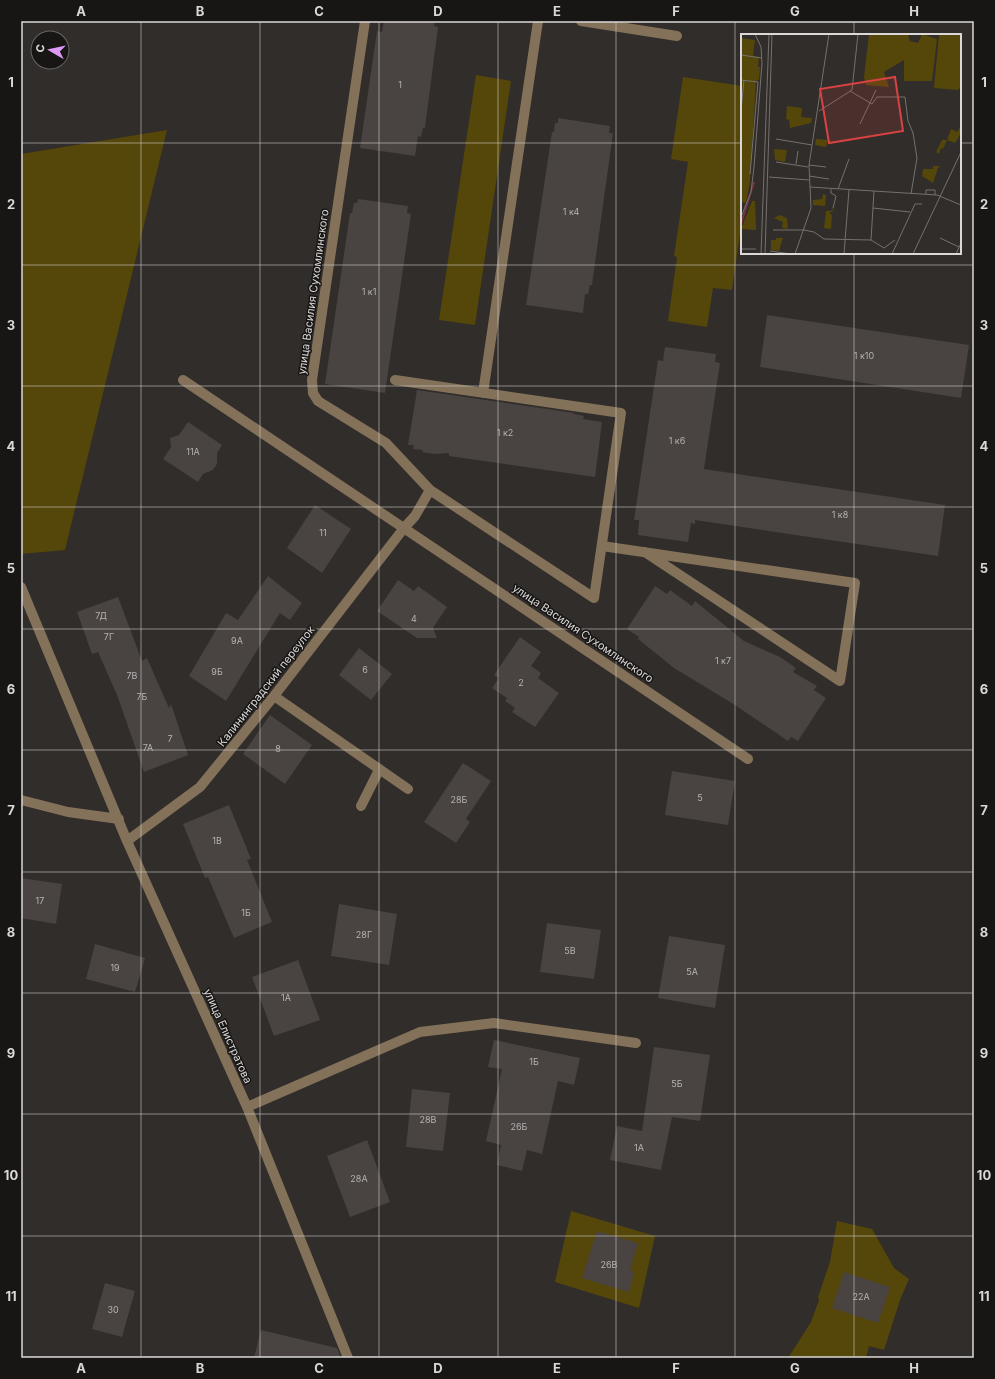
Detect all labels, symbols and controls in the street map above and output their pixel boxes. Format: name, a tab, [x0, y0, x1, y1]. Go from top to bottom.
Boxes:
text: A	[76, 3, 86, 19]
text: B	[196, 3, 205, 19]
text: C	[314, 3, 324, 19]
text: D	[433, 3, 443, 19]
text: E	[553, 3, 561, 19]
text: F	[672, 3, 680, 19]
text: G	[790, 3, 800, 19]
text: H	[909, 3, 919, 19]
north arrow	[30, 30, 70, 70]
inset map	[741, 34, 961, 254]
text: С	[33, 43, 48, 54]
text: 1	[8, 74, 14, 90]
text: 1	[981, 74, 987, 90]
house number: 1	[398, 79, 402, 90]
text: 2	[7, 196, 15, 212]
text: 2	[980, 196, 988, 212]
house number: 1 к4	[563, 206, 579, 217]
street label: улица Василия Сухомлинского	[294, 208, 332, 376]
house number: 1 к1	[362, 286, 376, 297]
text: 3	[7, 317, 15, 333]
text: 3	[980, 317, 988, 333]
house number: 1 к10	[854, 350, 875, 361]
house number: 1 к2	[497, 427, 513, 438]
house number: 1 к6	[669, 435, 686, 446]
text: 4	[7, 438, 16, 454]
text: 4	[980, 438, 989, 454]
house number: 11А	[186, 446, 200, 457]
house number: 1 к8	[832, 509, 849, 520]
house number: 11	[319, 527, 327, 538]
text: 5	[7, 560, 15, 576]
text: 5	[980, 560, 988, 576]
street label: улица Василия Сухомлинского	[510, 581, 656, 686]
house number: 7Д	[95, 610, 107, 621]
house number: 4	[411, 613, 417, 624]
street label: Калининградский переулок	[214, 623, 318, 749]
house number: 7Г	[104, 631, 114, 642]
house number: 9А	[231, 635, 243, 646]
house number: 1 к7	[715, 655, 731, 666]
house number: 6	[362, 664, 368, 675]
house number: 9Б	[211, 666, 223, 677]
house number: 7В	[127, 670, 138, 681]
house number: 2	[518, 677, 524, 688]
text: 6	[7, 681, 15, 697]
text: 6	[980, 681, 988, 697]
house number: 7Б	[137, 691, 148, 702]
house number: 7	[167, 733, 173, 744]
house number: 7А	[143, 742, 153, 753]
house number: 8	[275, 743, 281, 754]
house number: 5	[697, 792, 703, 803]
house number: 28Б	[451, 794, 468, 805]
text: 7	[7, 802, 15, 818]
text: 7	[980, 802, 988, 818]
house number: 1В	[212, 835, 222, 846]
house number: 17	[36, 895, 44, 906]
house number: 1Б	[241, 907, 251, 918]
text: 8	[7, 924, 15, 940]
text: 8	[980, 924, 988, 940]
house number: 28Г	[356, 929, 372, 940]
house number: 5В	[564, 945, 576, 956]
house number: 19	[110, 962, 120, 973]
house number: 5А	[686, 966, 698, 977]
street label: улица Елистратова	[201, 986, 255, 1086]
house number: 1А	[281, 992, 291, 1003]
text: 9	[7, 1045, 15, 1061]
text: 9	[980, 1045, 988, 1061]
house number: 1Б	[529, 1056, 539, 1067]
house number: 5Б	[671, 1078, 683, 1089]
house number: 28В	[420, 1114, 437, 1125]
house number: 26Б	[511, 1121, 528, 1132]
house number: 1А	[634, 1142, 644, 1153]
text: 10	[4, 1167, 18, 1183]
text: 10	[977, 1167, 991, 1183]
house number: 28А	[350, 1173, 368, 1184]
house number: 26В	[601, 1259, 618, 1270]
text: 11	[5, 1288, 17, 1304]
text: 11	[978, 1288, 990, 1304]
house number: 22А	[852, 1291, 870, 1302]
house number: 30	[107, 1304, 119, 1315]
text: A	[76, 1360, 86, 1376]
text: B	[196, 1360, 205, 1376]
text: C	[314, 1360, 324, 1376]
text: D	[433, 1360, 443, 1376]
text: E	[553, 1360, 561, 1376]
text: F	[672, 1360, 680, 1376]
text: G	[790, 1360, 800, 1376]
text: H	[909, 1360, 919, 1376]

